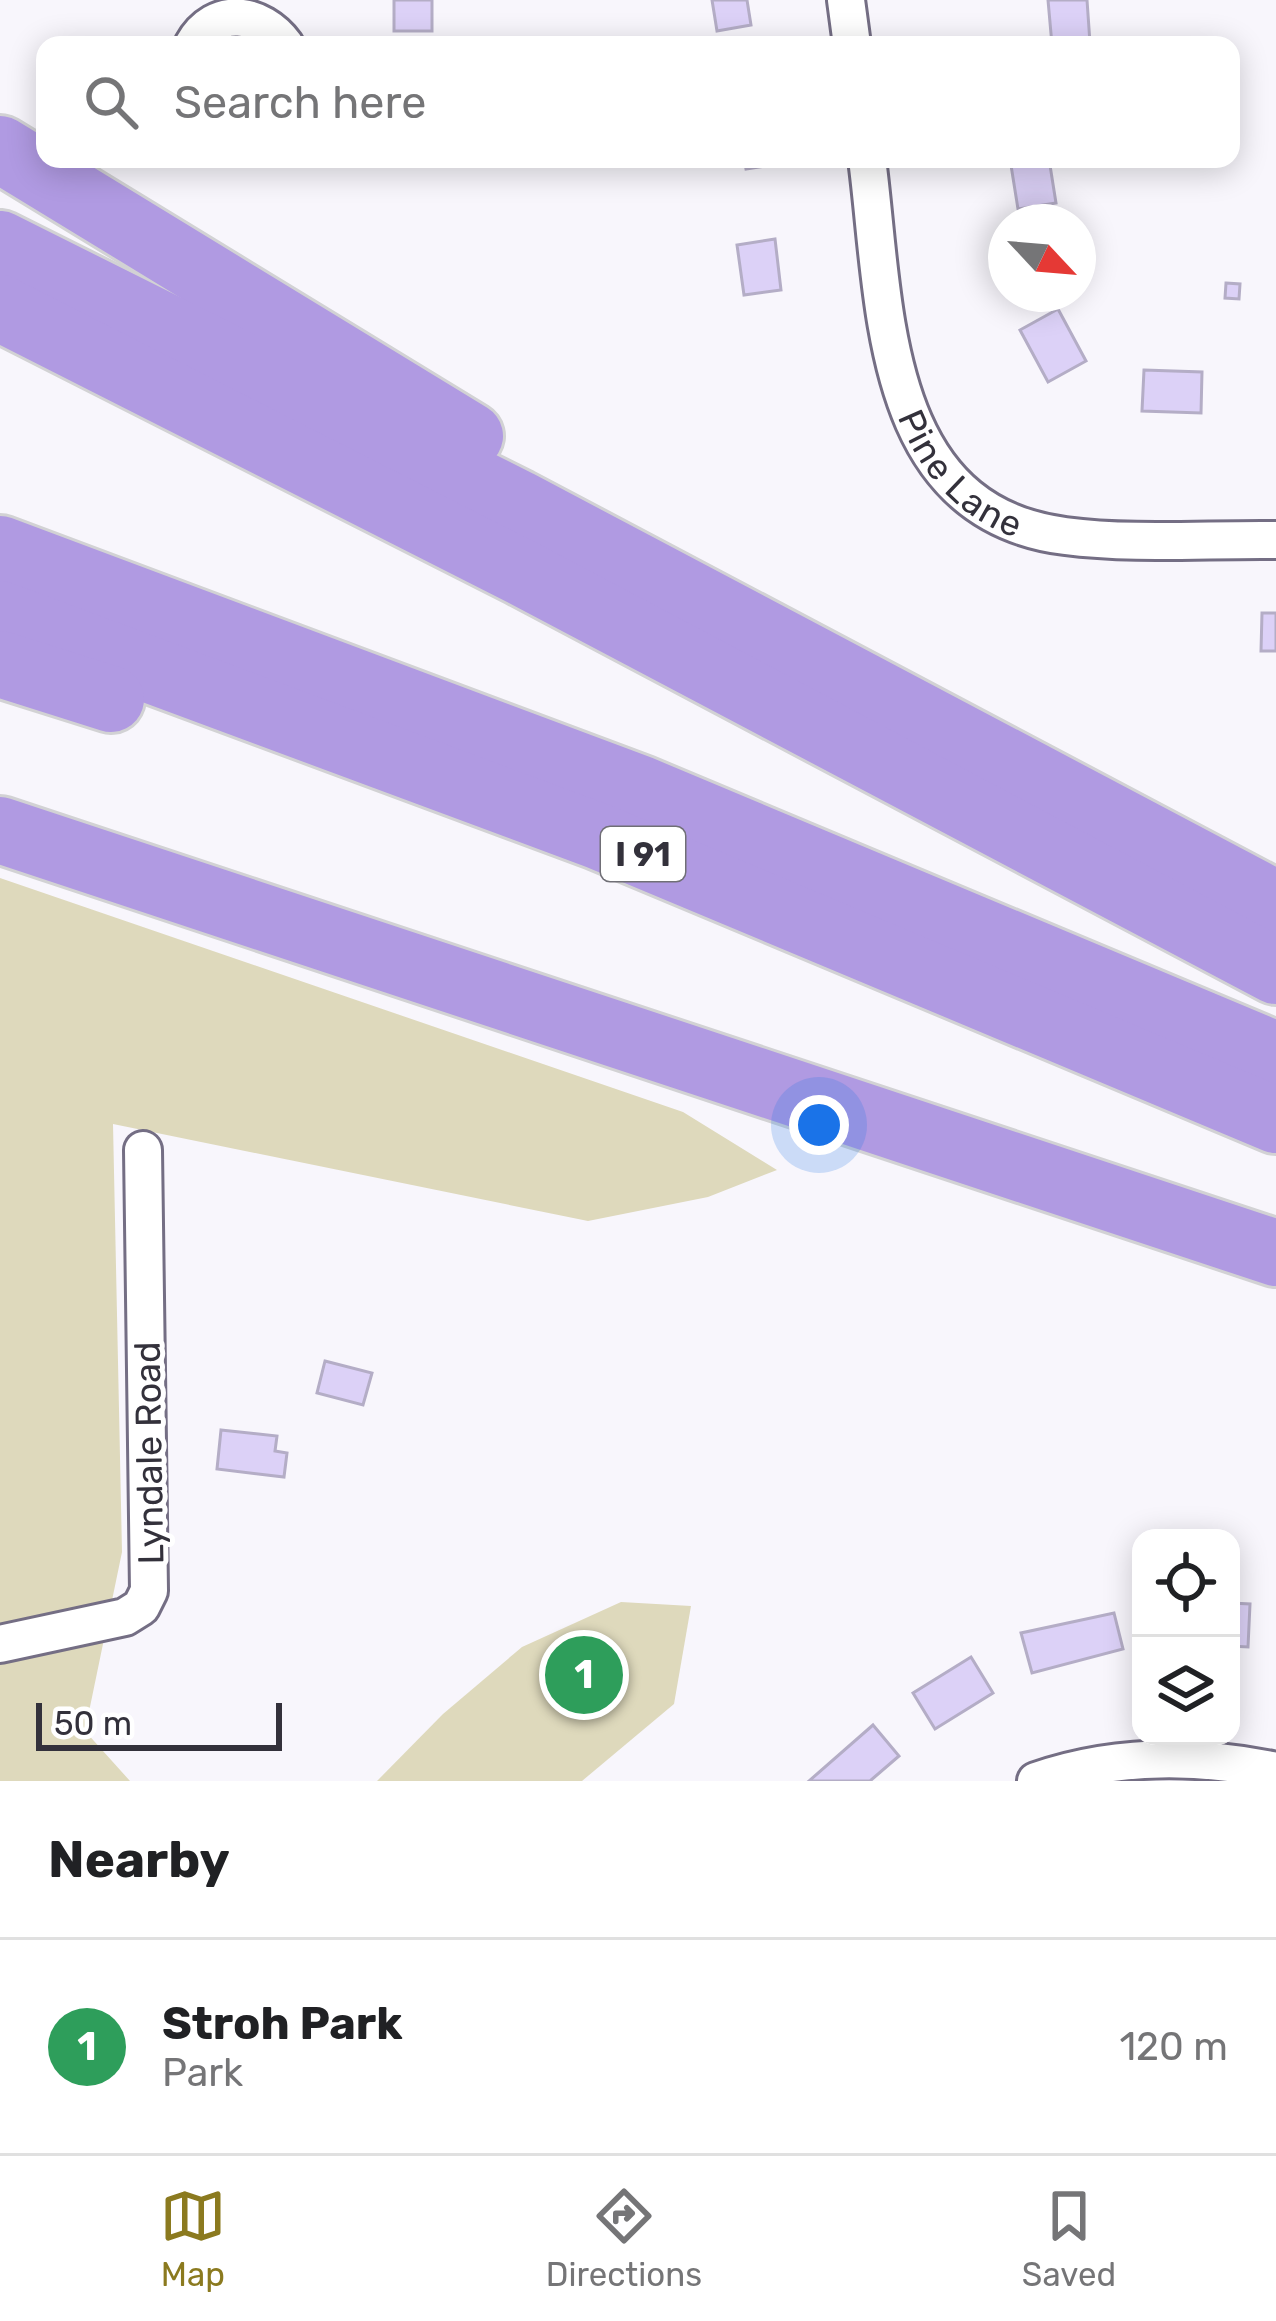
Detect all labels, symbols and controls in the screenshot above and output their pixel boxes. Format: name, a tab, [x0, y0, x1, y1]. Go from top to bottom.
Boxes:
search box	[36, 36, 1240, 168]
icon: search	[78, 69, 144, 135]
text: Search here	[174, 76, 426, 129]
north arrow	[988, 204, 1096, 312]
street label: Pine Lane	[890, 403, 1028, 546]
road number: I 91	[601, 827, 685, 881]
your location	[789, 1095, 849, 1155]
street label: Lyndale Road	[126, 1341, 172, 1565]
map controls	[1132, 1529, 1240, 1745]
button: locate	[1132, 1529, 1240, 1637]
pin: 1	[545, 1630, 623, 1720]
button: layers	[1132, 1637, 1240, 1745]
scale bar	[36, 1697, 282, 1750]
text: 50 m	[54, 1704, 132, 1743]
text: Nearby	[48, 1829, 230, 1890]
text: Stroh Park	[162, 1997, 403, 2050]
text: 1	[77, 2024, 97, 2070]
text: 120 m	[1119, 2024, 1228, 2070]
text: Park	[162, 2050, 243, 2096]
tab: Map	[160, 2183, 226, 2294]
tab: Directions	[546, 2183, 702, 2294]
tab: Saved	[1022, 2183, 1116, 2294]

